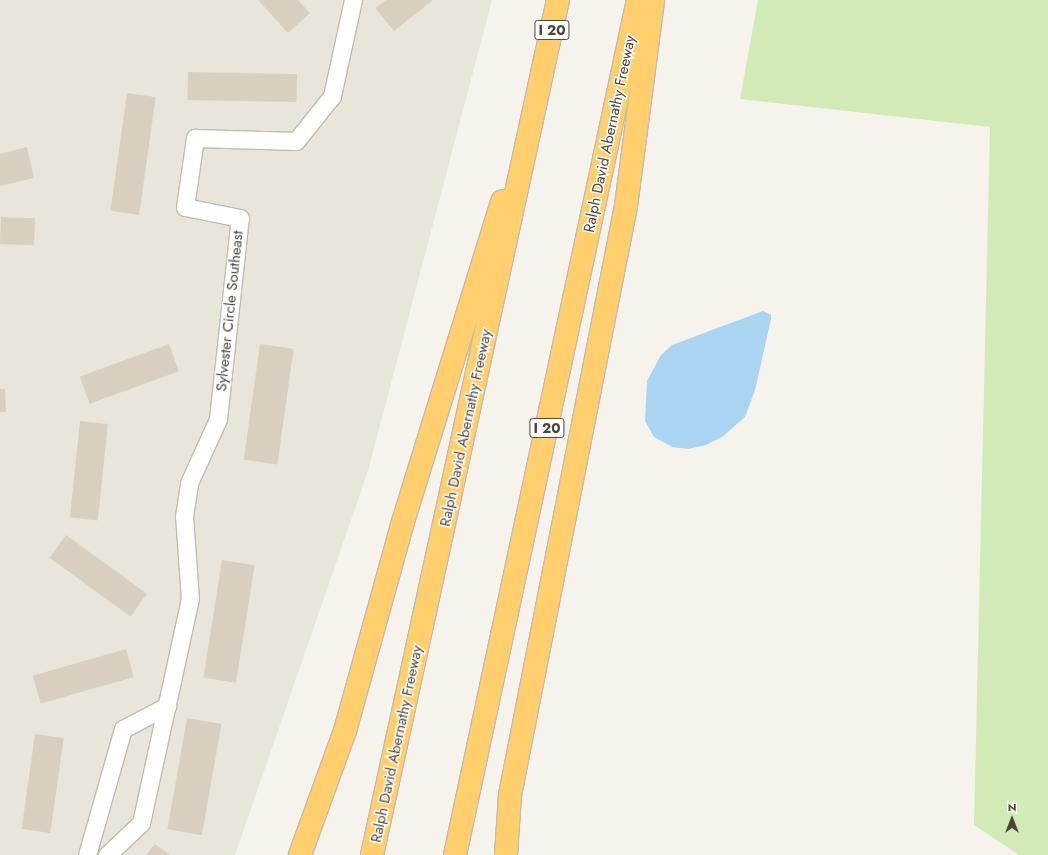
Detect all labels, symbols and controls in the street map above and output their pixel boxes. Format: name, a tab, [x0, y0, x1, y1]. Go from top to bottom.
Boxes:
road number: I 20	[534, 18, 570, 42]
street label: Ralph David Abernathy Freeway	[580, 34, 640, 234]
street label: Sylvester Circle Southeast	[213, 230, 247, 392]
street label: Ralph David Abernathy Freeway	[436, 328, 496, 528]
road number: I 20	[529, 416, 565, 440]
street label: Ralph David Abernathy Freeway	[367, 644, 427, 844]
north arrow	[992, 799, 1032, 839]
text: N	[1008, 799, 1016, 815]

